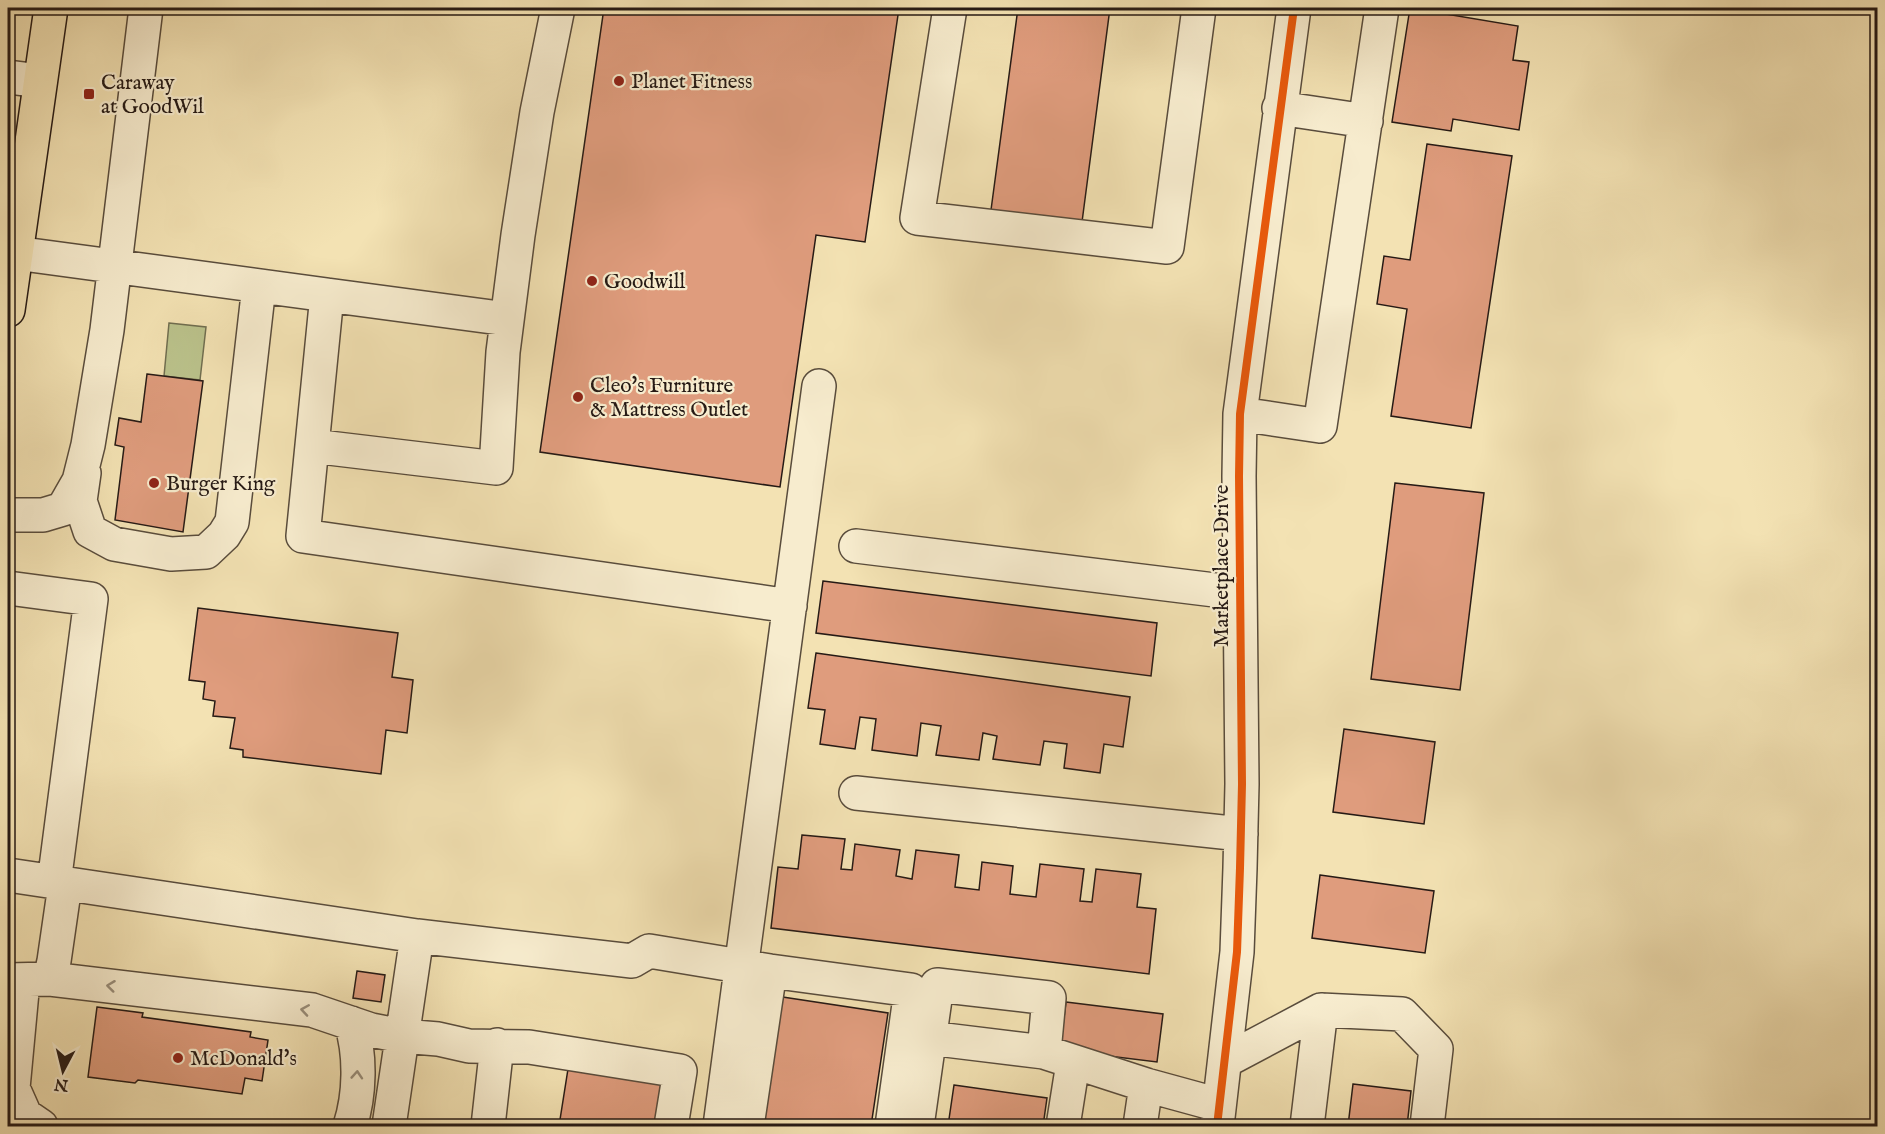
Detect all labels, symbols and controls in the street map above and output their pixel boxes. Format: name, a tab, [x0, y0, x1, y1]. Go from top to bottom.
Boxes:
place label: Planet Fitness	[631, 69, 752, 96]
place label: Caraway at GoodWil	[101, 70, 204, 121]
marker: Planet Fitness	[612, 74, 626, 88]
marker: Caraway at GoodWil	[82, 87, 96, 101]
place label: Goodwill	[604, 269, 685, 296]
marker: Goodwill	[585, 274, 599, 288]
place label: Cleo's Furniture & Mattress Outlet	[590, 373, 748, 424]
marker: Cleo's Furniture & Mattress Outlet	[571, 390, 585, 404]
place label: Burger King	[166, 471, 276, 498]
marker: Burger King	[147, 476, 161, 490]
street label: Marketplace Drive	[1209, 484, 1236, 647]
one-way arrow	[107, 981, 116, 993]
one-way arrow	[300, 1004, 309, 1016]
north arrow	[33, 1041, 93, 1101]
place label: McDonald's	[190, 1046, 297, 1073]
marker: McDonald's	[171, 1051, 185, 1065]
one-way arrow	[350, 1070, 363, 1079]
text: N	[53, 1073, 70, 1095]

